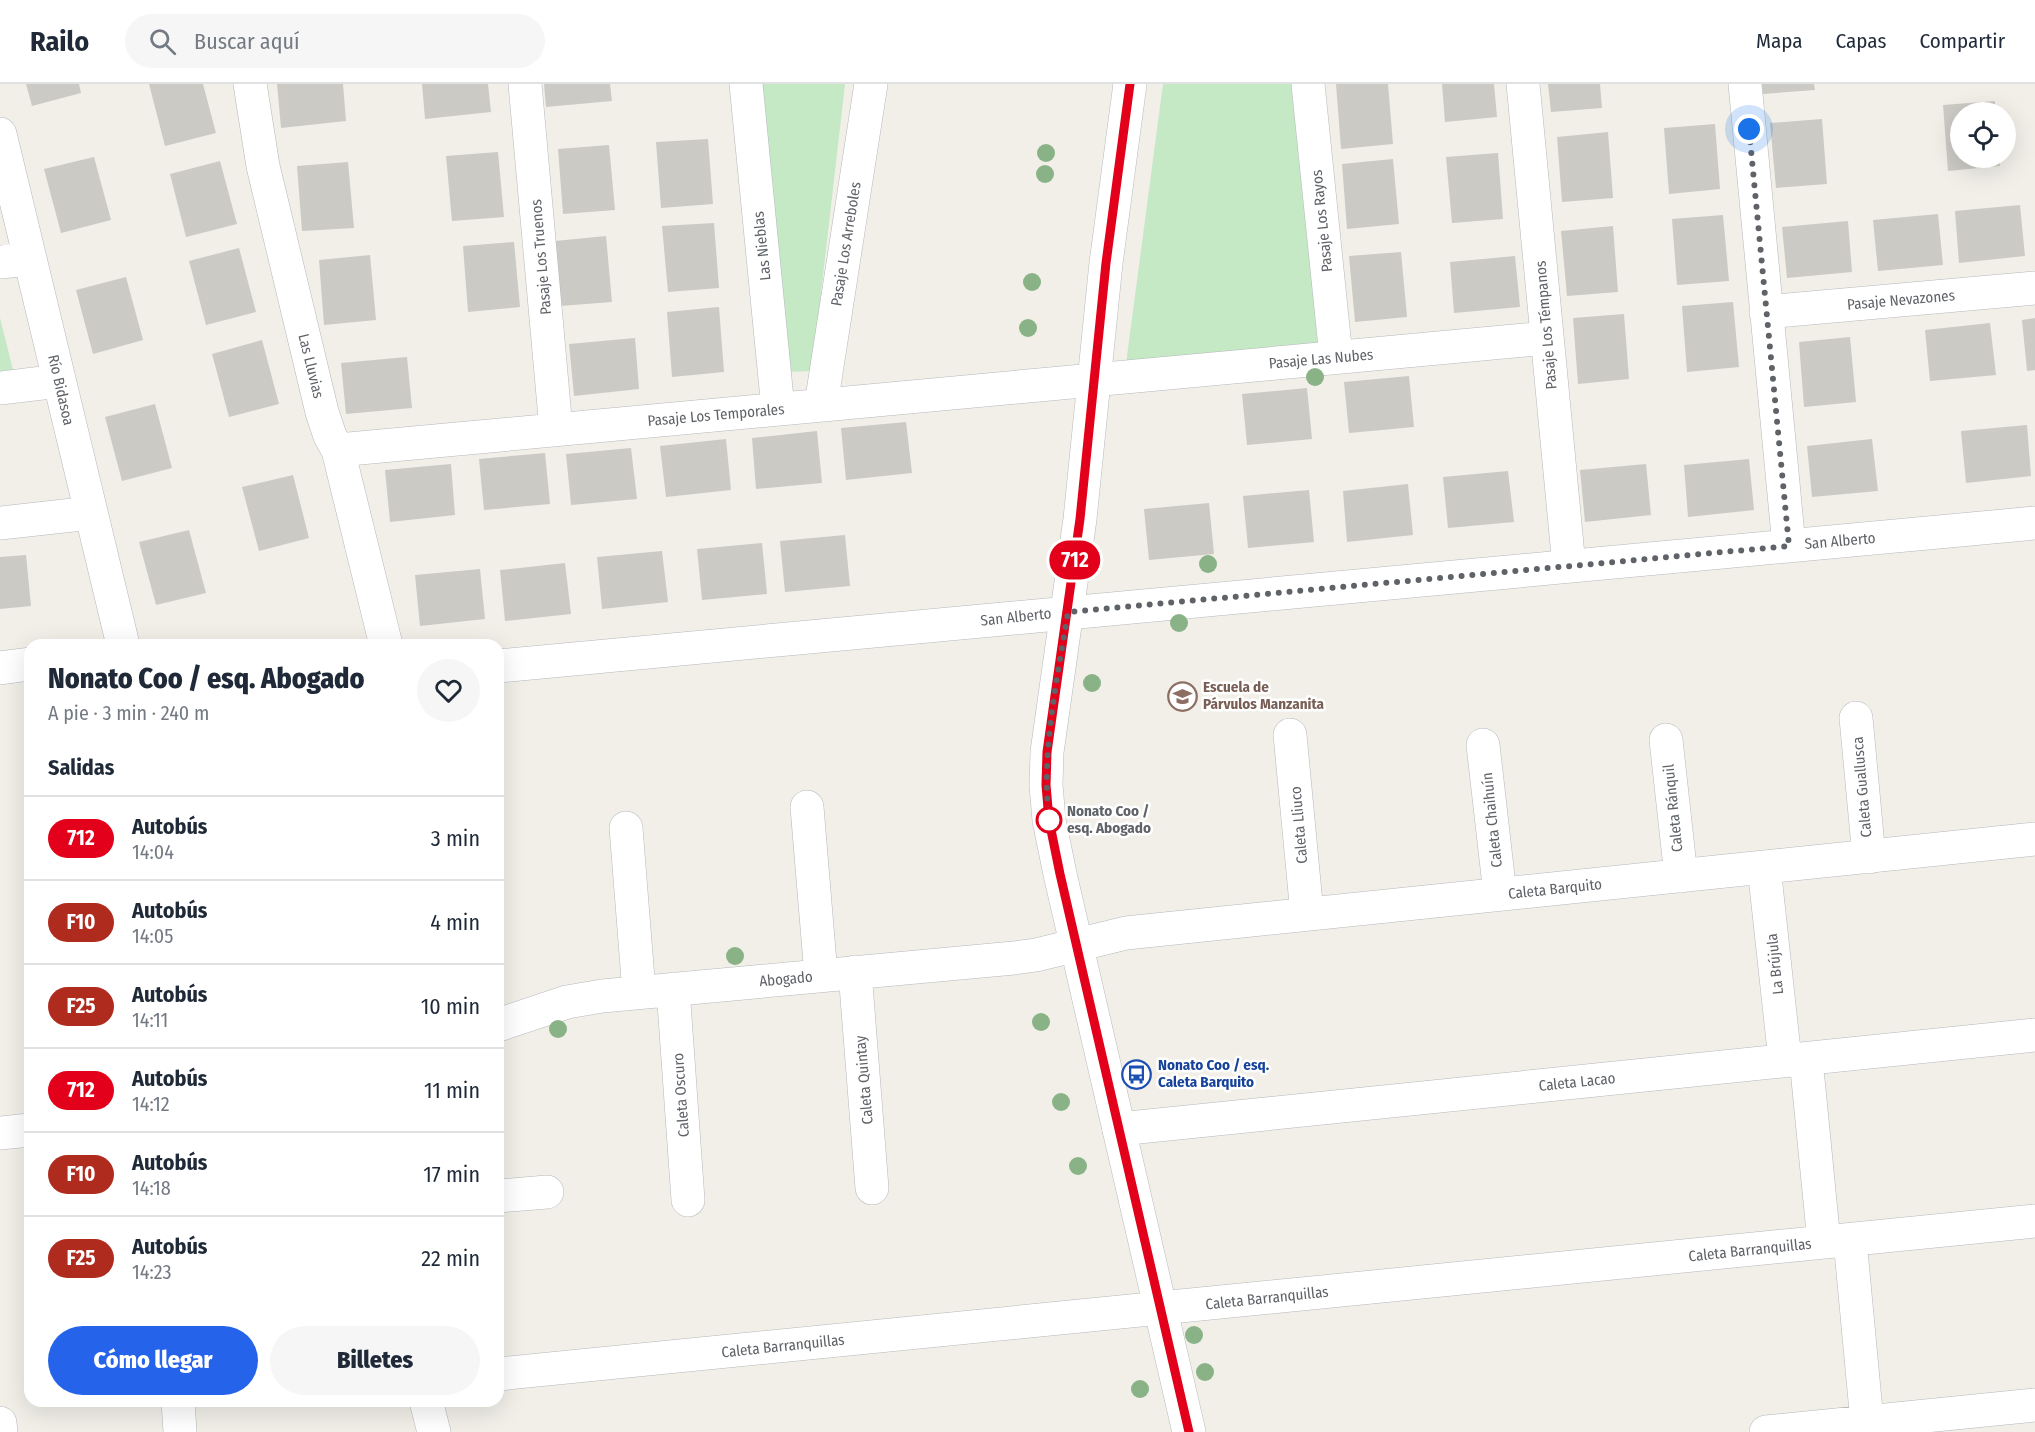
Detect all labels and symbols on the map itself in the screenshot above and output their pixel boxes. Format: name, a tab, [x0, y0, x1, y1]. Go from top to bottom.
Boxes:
your location	[1734, 114, 1764, 144]
street label: Pasaje Los Rayos	[1308, 169, 1336, 273]
street label: Pasaje Los Arreboles	[827, 181, 865, 307]
street label: Pasaje Los Truenos	[527, 199, 555, 315]
street label: Las Nieblas	[749, 210, 775, 282]
street label: Pasaje Los Témpanos	[1531, 260, 1561, 390]
street label: Pasaje Nevazones	[1846, 286, 1956, 314]
street label: Las Lluvias	[294, 332, 328, 400]
street label: Pasaje Las Nubes	[1268, 345, 1374, 373]
street label: Río Bidasoa	[44, 353, 78, 427]
street label: Pasaje Los Temporales	[647, 400, 785, 430]
street label: San Alberto	[1804, 529, 1876, 553]
line badge: 712	[1040, 540, 1110, 580]
street label: San Alberto	[980, 604, 1052, 630]
place label: Escuela de Párvulos Manzanita	[1203, 678, 1325, 713]
school or university icon: Escuela de Párvulos Manzanita	[1166, 680, 1198, 712]
street label: Caleta Guallusca	[1849, 736, 1875, 838]
street label: Caleta Ránquil	[1659, 763, 1687, 853]
street label: Caleta Chaihuín	[1478, 772, 1506, 868]
street label: Caleta Lliuco	[1287, 785, 1311, 864]
place label: Nonato Coo / esq. Abogado	[1067, 802, 1151, 837]
marker: Nonato Coo / esq. Abogado	[1036, 807, 1062, 833]
street label: Caleta Barquito	[1507, 875, 1603, 903]
street label: La Brújula	[1763, 932, 1787, 996]
street label: Abogado	[758, 968, 814, 990]
street label: Caleta Quintay	[851, 1034, 877, 1125]
street label: Caleta Oscuro	[669, 1052, 693, 1138]
place label: Nonato Coo / esq. Caleta Barquito	[1158, 1056, 1270, 1091]
bus stop icon: Nonato Coo / esq. Caleta Barquito	[1121, 1058, 1153, 1090]
street label: Caleta Lacao	[1538, 1069, 1616, 1095]
street label: Caleta Barranquillas	[1688, 1235, 1812, 1265]
street label: Caleta Barranquillas	[1205, 1283, 1329, 1313]
street label: Caleta Barranquillas	[721, 1331, 845, 1361]

